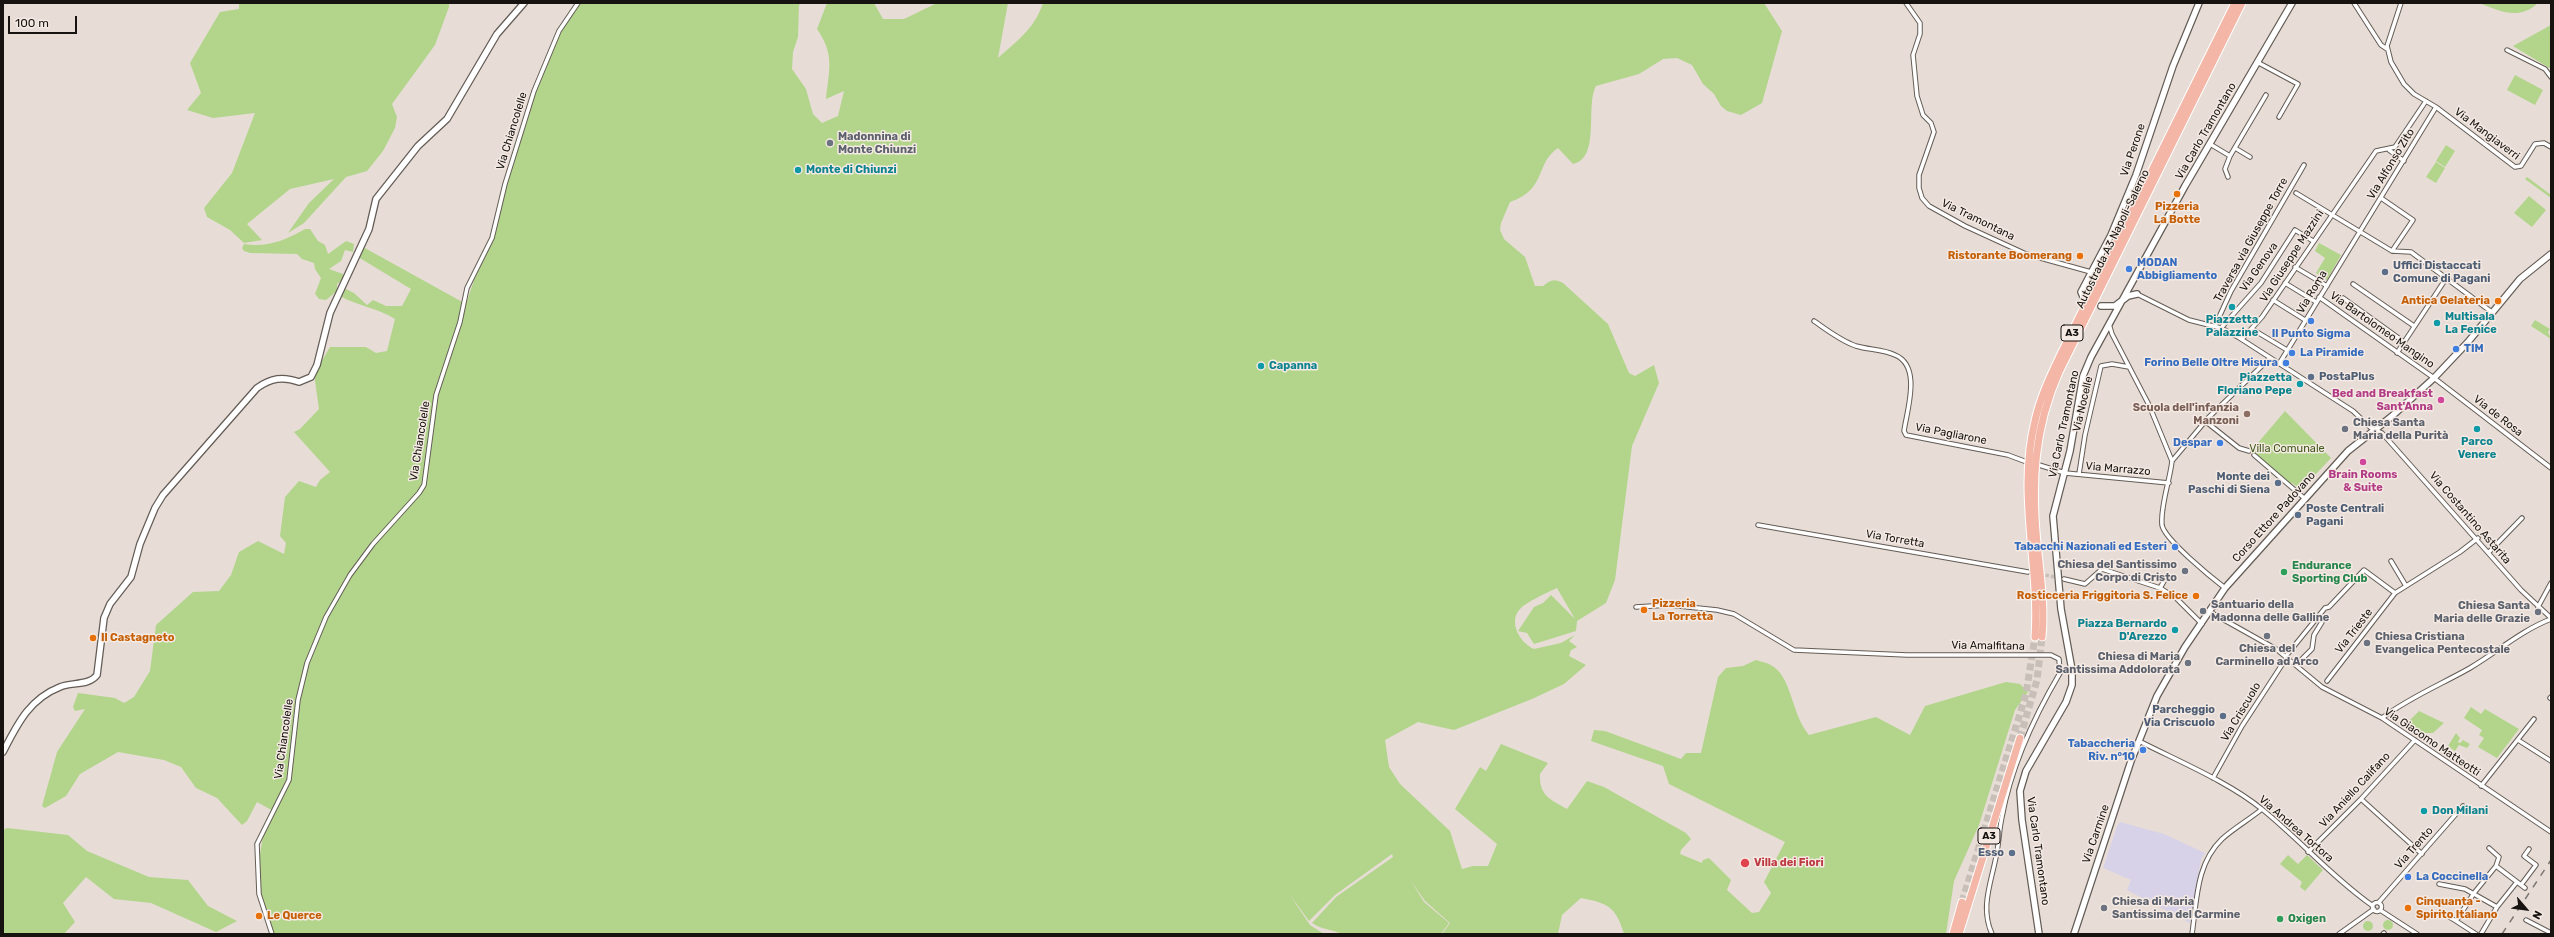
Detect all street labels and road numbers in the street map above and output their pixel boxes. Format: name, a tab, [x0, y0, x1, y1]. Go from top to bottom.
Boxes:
street label: Via Carlo Tramontano	[2173, 80, 2239, 182]
street label: Via Chiancolelle	[494, 90, 530, 172]
street label: Via Mangiaverri	[2452, 105, 2522, 163]
street label: Via Perone	[2118, 122, 2148, 178]
street label: Via Alfonso Zito	[2365, 126, 2417, 202]
street label: Autostrada A3 Napoli-Salerno	[2074, 168, 2152, 310]
street label: Traversa via Giuseppe Torre	[2211, 175, 2291, 305]
street label: Via Tramontana	[1939, 197, 2017, 243]
street label: Via Giuseppe Mazzini	[2257, 207, 2327, 305]
street label: Via Genova	[2237, 240, 2281, 294]
street label: Via Roma	[2294, 268, 2330, 316]
street label: Via Bartolomeo Mangino	[2327, 289, 2437, 371]
road number: A3	[2061, 325, 2083, 341]
street label: Via Carlo Tramontano	[2046, 369, 2082, 479]
street label: Via Nocelle	[2070, 375, 2096, 433]
street label: Via de Rosa	[2471, 393, 2525, 439]
street label: Via Chiancolelle	[407, 400, 433, 482]
street label: Via Pagliarone	[1914, 421, 1988, 447]
street label: Via Marrazzo	[2085, 460, 2151, 478]
street label: Corso Ettore Padovano	[2230, 469, 2318, 565]
street label: Via Costantino Astarita	[2426, 469, 2514, 567]
street label: Via Torretta	[1865, 527, 1925, 551]
street label: Via Trieste	[2332, 606, 2376, 656]
street label: Via Amalfitana	[1951, 639, 2025, 653]
street label: Via Criscuolo	[2218, 680, 2264, 744]
street label: Via Chiancolelle	[272, 698, 296, 780]
street label: Via Giacomo Matteotti	[2381, 705, 2483, 779]
street label: Via Aniello Califano	[2317, 750, 2393, 830]
street label: Via Andrea Tortora	[2256, 793, 2336, 865]
street label: Via Carlo Tramontano	[2024, 796, 2052, 906]
street label: Via Carmine	[2080, 803, 2112, 865]
street label: Via Trento	[2392, 824, 2436, 872]
road number: A3	[1978, 828, 2000, 844]

